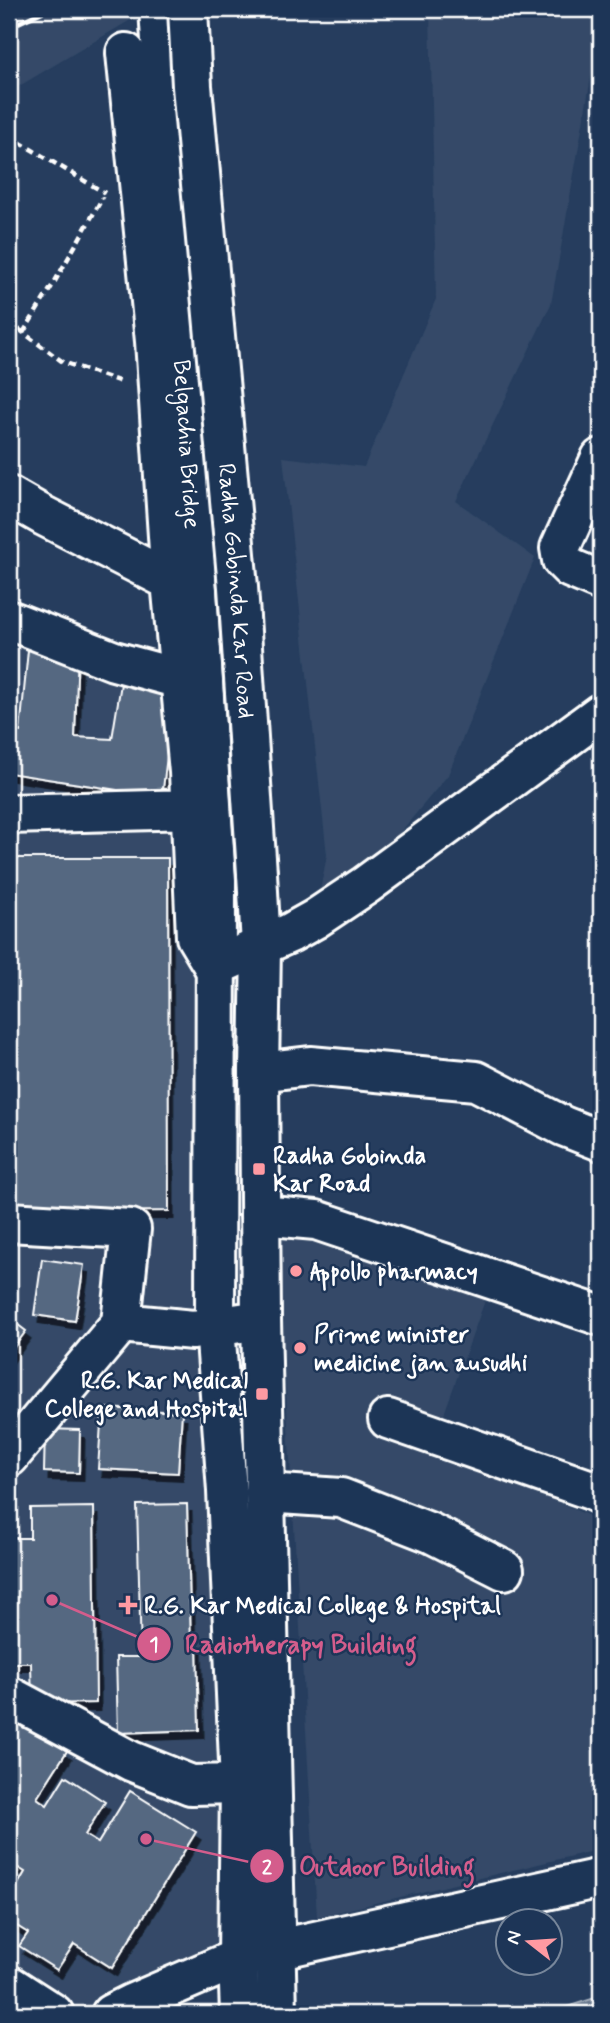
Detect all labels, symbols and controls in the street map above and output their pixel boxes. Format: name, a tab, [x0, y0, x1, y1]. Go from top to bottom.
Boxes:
street label: Belgachia Bridge	[165, 359, 207, 530]
street label: Radha Gobinda Kar Road	[210, 462, 261, 720]
place label: Radha Gobinda Kar Road	[273, 1141, 426, 1200]
marker: Radha Gobinda Kar Road	[251, 1161, 267, 1177]
place label: Appollo pharmacy	[310, 1257, 478, 1291]
marker: Appollo pharmacy	[288, 1263, 304, 1279]
place label: Prime minister medicine jan ausudhi	[314, 1320, 528, 1379]
marker: Prime minister medicine jan ausudhi	[292, 1340, 308, 1356]
place label: R.G. Kar Medical College and Hospital	[45, 1366, 248, 1426]
marker: R.G. Kar Medical College and Hospital	[254, 1386, 270, 1402]
place label: R.G. Kar Medical College & Hospital	[144, 1591, 501, 1623]
marker: R.G. Kar Medical College & Hospital	[118, 1595, 138, 1615]
callout: Radiotherapy Building	[136, 1620, 431, 1667]
text: Radiotherapy Building	[185, 1629, 417, 1666]
text: 1	[149, 1631, 159, 1659]
callout: Outdoor Building	[249, 1843, 491, 1890]
text: Outdoor Building	[299, 1851, 475, 1888]
text: 2	[262, 1854, 273, 1882]
north arrow	[494, 1908, 564, 1978]
text: N	[500, 1928, 528, 1947]

